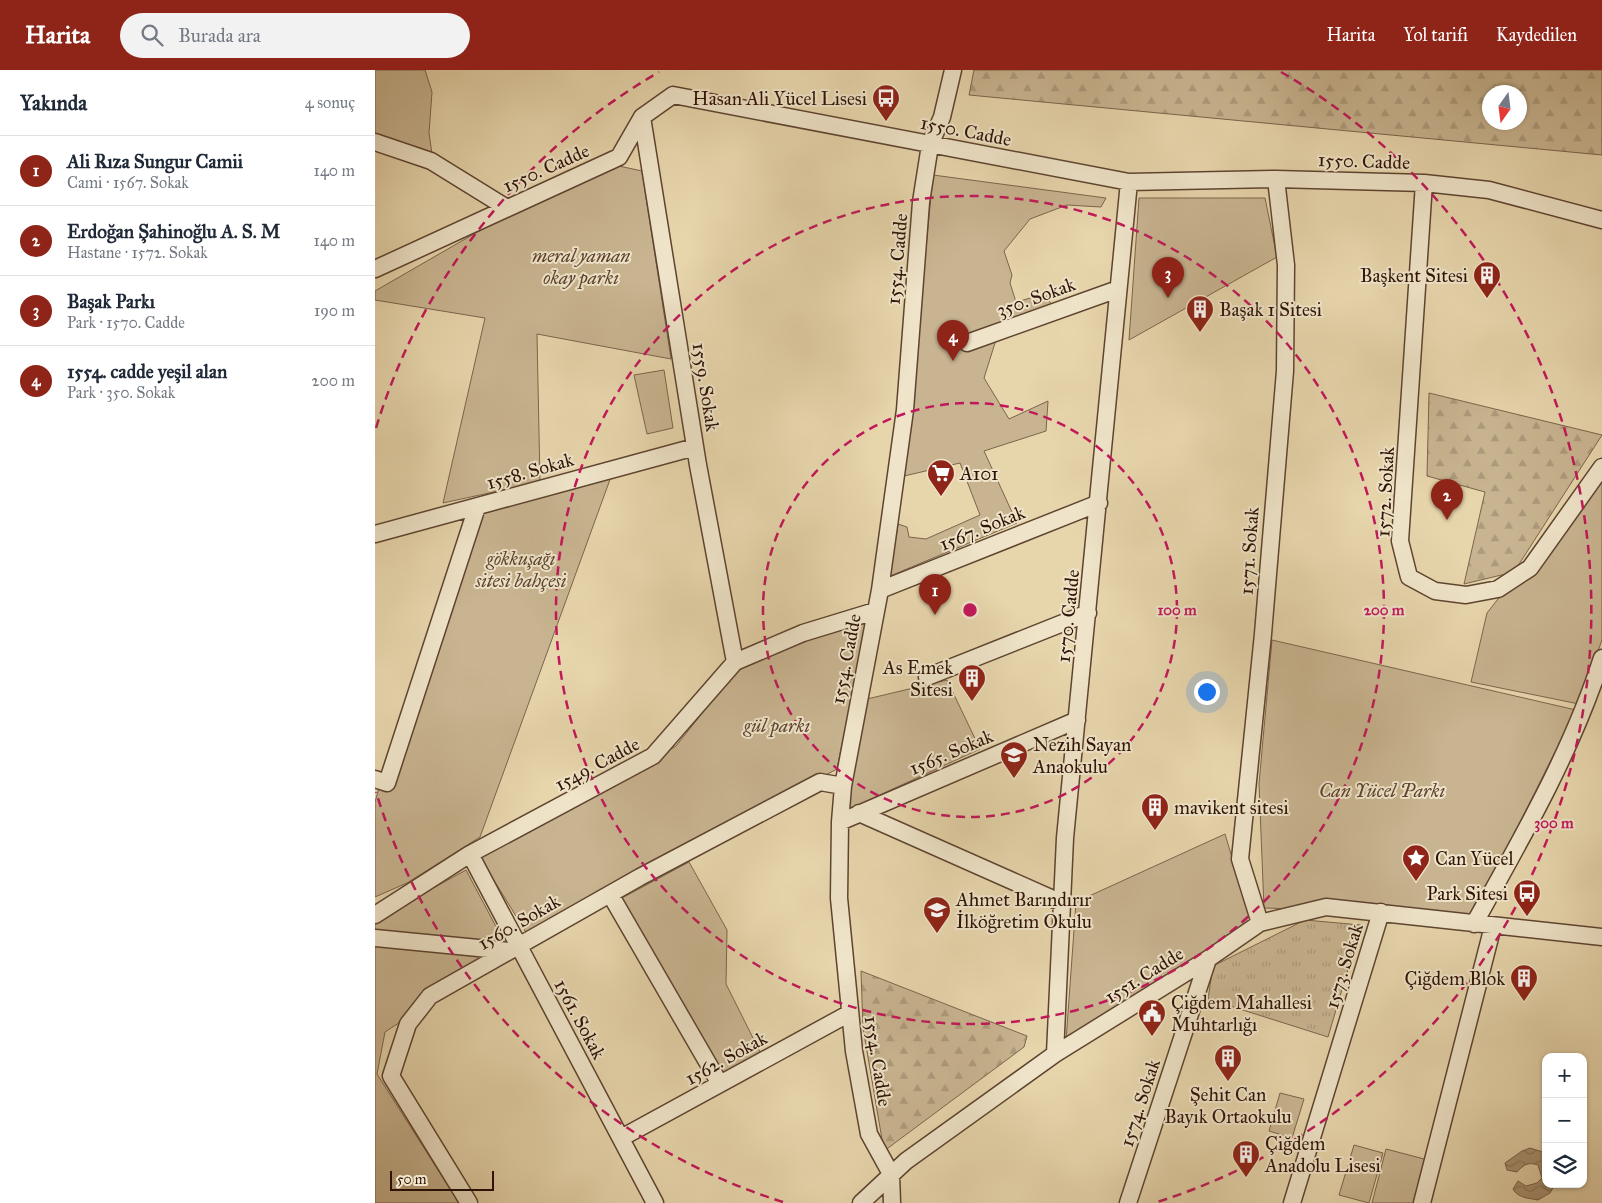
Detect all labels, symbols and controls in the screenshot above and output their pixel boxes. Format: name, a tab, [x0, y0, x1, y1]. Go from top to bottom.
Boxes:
search box	[120, 13, 470, 58]
text: Harita	[25, 20, 90, 50]
icon: search	[138, 21, 166, 49]
text: Burada ara	[178, 24, 261, 47]
text: Harita	[1326, 24, 1375, 46]
text: Yol tarifi	[1403, 24, 1468, 46]
text: Kaydedilen	[1496, 24, 1577, 46]
bus stop icon: Hasan Ali Yücel Lisesi	[871, 83, 901, 122]
north arrow	[1482, 85, 1527, 130]
place label: Hasan Ali Yücel Lisesi	[692, 87, 867, 110]
text: Yakında	[20, 90, 87, 116]
text: 4 sonuç	[305, 93, 355, 112]
street label: 1550. Cadde	[919, 111, 1013, 151]
street label: 1550. Cadde	[499, 139, 593, 197]
street label: 1550. Cadde	[1318, 148, 1411, 174]
text: Ali Rıza Sungur Camii	[67, 150, 243, 173]
text: 1	[33, 161, 39, 180]
text: 140 m	[314, 161, 355, 180]
text: Cami · 1567. Sokak	[67, 173, 189, 192]
street label: 1554. Cadde	[882, 212, 912, 306]
text: Erdoğan Şahinoğlu A. S. M	[67, 220, 280, 243]
text: 2	[32, 231, 40, 250]
text: 140 m	[314, 231, 355, 250]
text: Hastane · 1572. Sokak	[67, 243, 208, 262]
park label: meral yaman okay parkı	[532, 244, 630, 290]
pin: 3	[1152, 257, 1184, 298]
building icon: Başkent Sitesi	[1472, 260, 1502, 299]
place label: Başkent Sitesi	[1360, 264, 1468, 287]
street label: 350. Sokak	[994, 272, 1079, 322]
text: Başak Parkı	[67, 290, 155, 313]
building icon: Başak 1 Sitesi	[1185, 294, 1215, 333]
place label: Başak 1 Sitesi	[1219, 298, 1322, 321]
text: 3	[33, 301, 39, 320]
text: 190 m	[314, 301, 355, 320]
text: Park · 1570. Cadde	[67, 313, 185, 332]
pin: 4	[937, 320, 969, 361]
street label: 1559. Sokak	[688, 341, 724, 433]
text: 1554. cadde yeşil alan	[67, 360, 227, 383]
text: 4	[32, 371, 40, 390]
text: 200 m	[312, 371, 355, 390]
text: Park · 350. Sokak	[67, 383, 175, 402]
street label: 1572. Sokak	[1371, 446, 1399, 538]
street label: 1558. Sokak	[484, 448, 576, 494]
supermarket icon: A101	[926, 458, 956, 497]
place label: A101	[959, 462, 999, 485]
pin: 2	[1431, 479, 1463, 520]
street label: 1567. Sokak	[936, 500, 1028, 556]
street label: 1571. Sokak	[1234, 506, 1264, 596]
park label: gökkuşağı sitesi bahçesi	[475, 547, 567, 592]
street label: 1570. Cadde	[1052, 568, 1084, 664]
pin: 1	[919, 574, 951, 615]
centre of rings	[961, 601, 979, 619]
text: 100 m	[1157, 601, 1197, 619]
text: 200 m	[1364, 601, 1405, 619]
street label: 1554. Cadde	[826, 612, 866, 706]
place label: As Emek Sitesi	[882, 656, 953, 701]
building icon: As Emek Sitesi	[957, 663, 987, 702]
your location	[1194, 679, 1220, 705]
park label: gül parkı	[742, 714, 810, 738]
street label: 1565. Sokak	[906, 724, 996, 780]
street label: 1549. Cadde	[551, 732, 643, 796]
place label: Nezih Sayan Anaokulu	[1032, 733, 1131, 778]
school or university icon: Nezih Sayan Anaokulu	[999, 740, 1029, 779]
park label: Can Yücel Parkı	[1319, 779, 1445, 802]
building icon: mavikent sitesi	[1140, 792, 1170, 831]
place label: mavikent sitesi	[1174, 796, 1289, 819]
text: 300 m	[1534, 814, 1574, 833]
place icon: Can Yücel	[1401, 843, 1431, 882]
place label: Can Yücel	[1435, 847, 1514, 870]
bus stop icon: Park Sitesi	[1512, 878, 1542, 917]
place label: Park Sitesi	[1427, 882, 1508, 905]
place label: Ahmet Barındırır İlköğretim Okulu	[955, 888, 1092, 934]
street label: 1560. Sokak	[474, 889, 564, 955]
school or university icon: Ahmet Barındırır İlköğretim Okulu	[922, 895, 952, 934]
street label: 1573. Sokak	[1320, 920, 1368, 1012]
street label: 1551. Cadde	[1100, 942, 1188, 1008]
building icon: Çiğdem Blok	[1509, 963, 1539, 1002]
place label: Çiğdem Blok	[1404, 967, 1505, 991]
street label: 1561. Sokak	[549, 975, 611, 1063]
place label: Çiğdem Mahallesi Muhtarlığı	[1171, 991, 1312, 1037]
public building icon: Çiğdem Mahallesi Muhtarlığı	[1137, 998, 1167, 1037]
street label: 1554. Cadde	[859, 1014, 897, 1108]
street label: 1562. Sokak	[681, 1026, 771, 1090]
building icon: Şehit Can Bayık Ortaokulu	[1213, 1043, 1243, 1082]
map controls	[1542, 1053, 1587, 1188]
button: +	[1542, 1053, 1587, 1098]
street label: 1574. Sokak	[1115, 1056, 1165, 1150]
place label: Şehit Can Bayık Ortaokulu	[1164, 1083, 1292, 1128]
button: −	[1542, 1098, 1587, 1143]
place label: Çiğdem Anadolu Lisesi	[1264, 1132, 1381, 1177]
building icon: Çiğdem Anadolu Lisesi	[1231, 1139, 1261, 1178]
button: layers	[1542, 1143, 1587, 1188]
scale bar	[390, 1168, 494, 1191]
text: 50 m	[397, 1171, 426, 1188]

